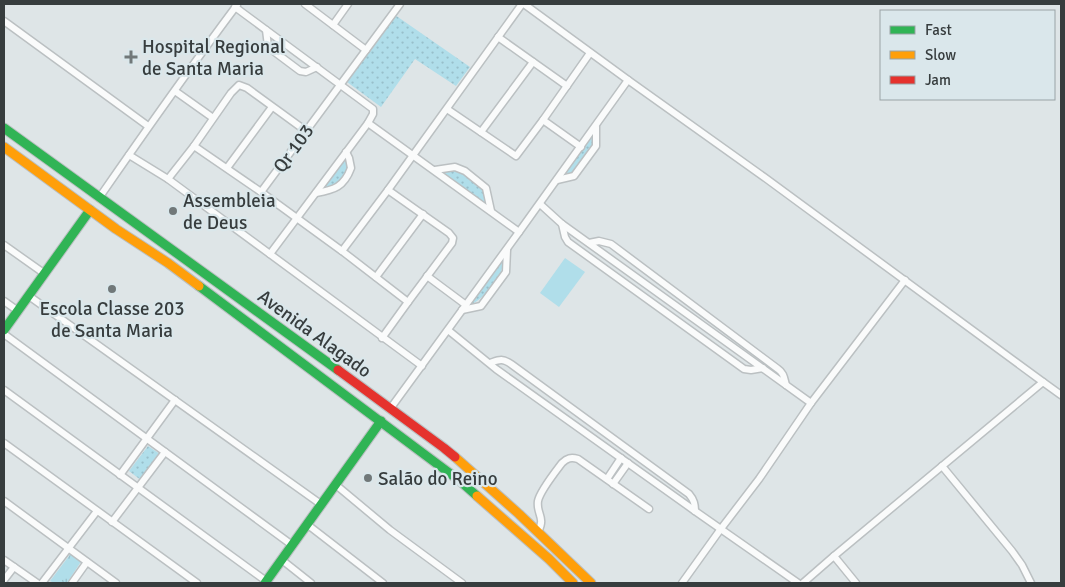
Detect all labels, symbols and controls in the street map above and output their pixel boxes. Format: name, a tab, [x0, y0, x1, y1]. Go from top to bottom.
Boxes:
legend	[880, 10, 1055, 100]
text: Fast	[925, 21, 952, 39]
place label: Hospital Regional de Santa Maria	[142, 35, 285, 81]
text: Slow	[925, 46, 956, 64]
marker: Hospital Regional de Santa Maria	[124, 50, 138, 64]
text: Jam	[925, 71, 951, 89]
street label: Qr 103	[268, 120, 319, 178]
place label: Assembleia de Deus	[183, 189, 276, 235]
marker: Assembleia de Deus	[167, 205, 179, 217]
marker: Escola Classe 203 de Santa Maria	[106, 283, 118, 295]
street label: Avenida Alagado	[253, 284, 376, 383]
place label: Escola Classe 203 de Santa Maria	[39, 297, 185, 343]
place label: Salão do Reino	[378, 467, 498, 491]
marker: Salão do Reino	[362, 472, 374, 484]

